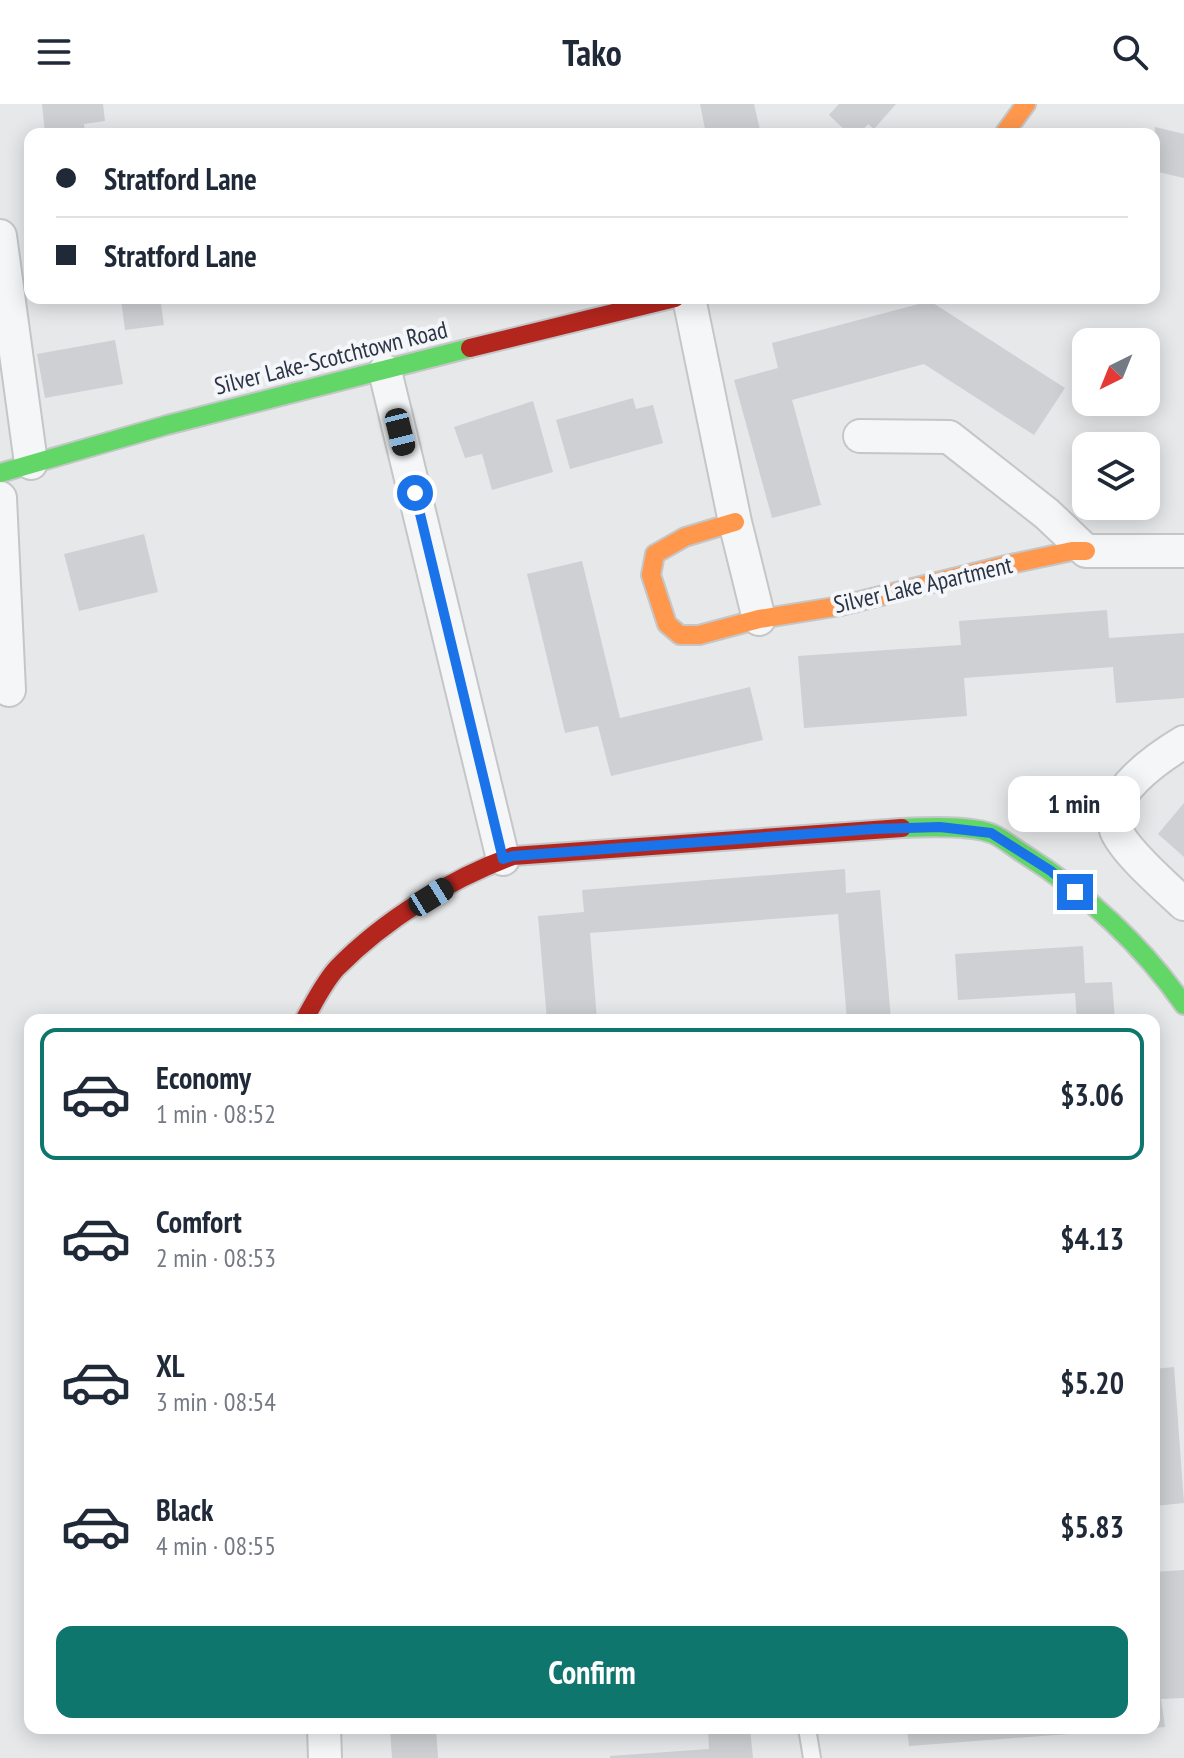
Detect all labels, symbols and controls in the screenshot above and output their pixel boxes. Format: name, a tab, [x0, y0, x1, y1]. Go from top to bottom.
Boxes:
text: Tako	[562, 29, 622, 76]
icon: menu	[32, 30, 76, 74]
icon: search	[1108, 30, 1152, 74]
text: Stratford Lane	[104, 159, 257, 198]
text: Stratford Lane	[104, 236, 257, 275]
street label: Silver Lake-Scotchtown Road	[211, 314, 450, 401]
north arrow	[1072, 328, 1160, 416]
map controls	[1072, 328, 1160, 520]
car	[383, 406, 417, 458]
button: layers	[1072, 432, 1160, 520]
route start	[397, 475, 433, 511]
street label: Silver Lake Apartment	[831, 549, 1016, 620]
callout: 1 min	[1009, 776, 1141, 832]
text: 1 min	[1048, 787, 1100, 820]
car	[404, 874, 458, 920]
route end	[1057, 874, 1093, 910]
icon: car	[60, 1058, 132, 1130]
text: Economy	[156, 1058, 251, 1097]
text: $3.06	[1060, 1075, 1124, 1114]
text: 1 min · 08:52	[156, 1097, 276, 1130]
icon: car	[60, 1202, 132, 1274]
text: Comfort	[156, 1202, 242, 1241]
text: $4.13	[1060, 1219, 1124, 1258]
text: 2 min · 08:53	[156, 1241, 276, 1274]
icon: car	[60, 1346, 132, 1418]
text: XL	[156, 1346, 185, 1385]
text: $5.20	[1060, 1363, 1124, 1402]
text: 3 min · 08:54	[156, 1385, 276, 1418]
icon: car	[60, 1490, 132, 1562]
text: Black	[156, 1490, 213, 1529]
text: $5.83	[1060, 1507, 1124, 1546]
text: 4 min · 08:55	[156, 1529, 276, 1562]
button: Confirm	[56, 1626, 1128, 1718]

